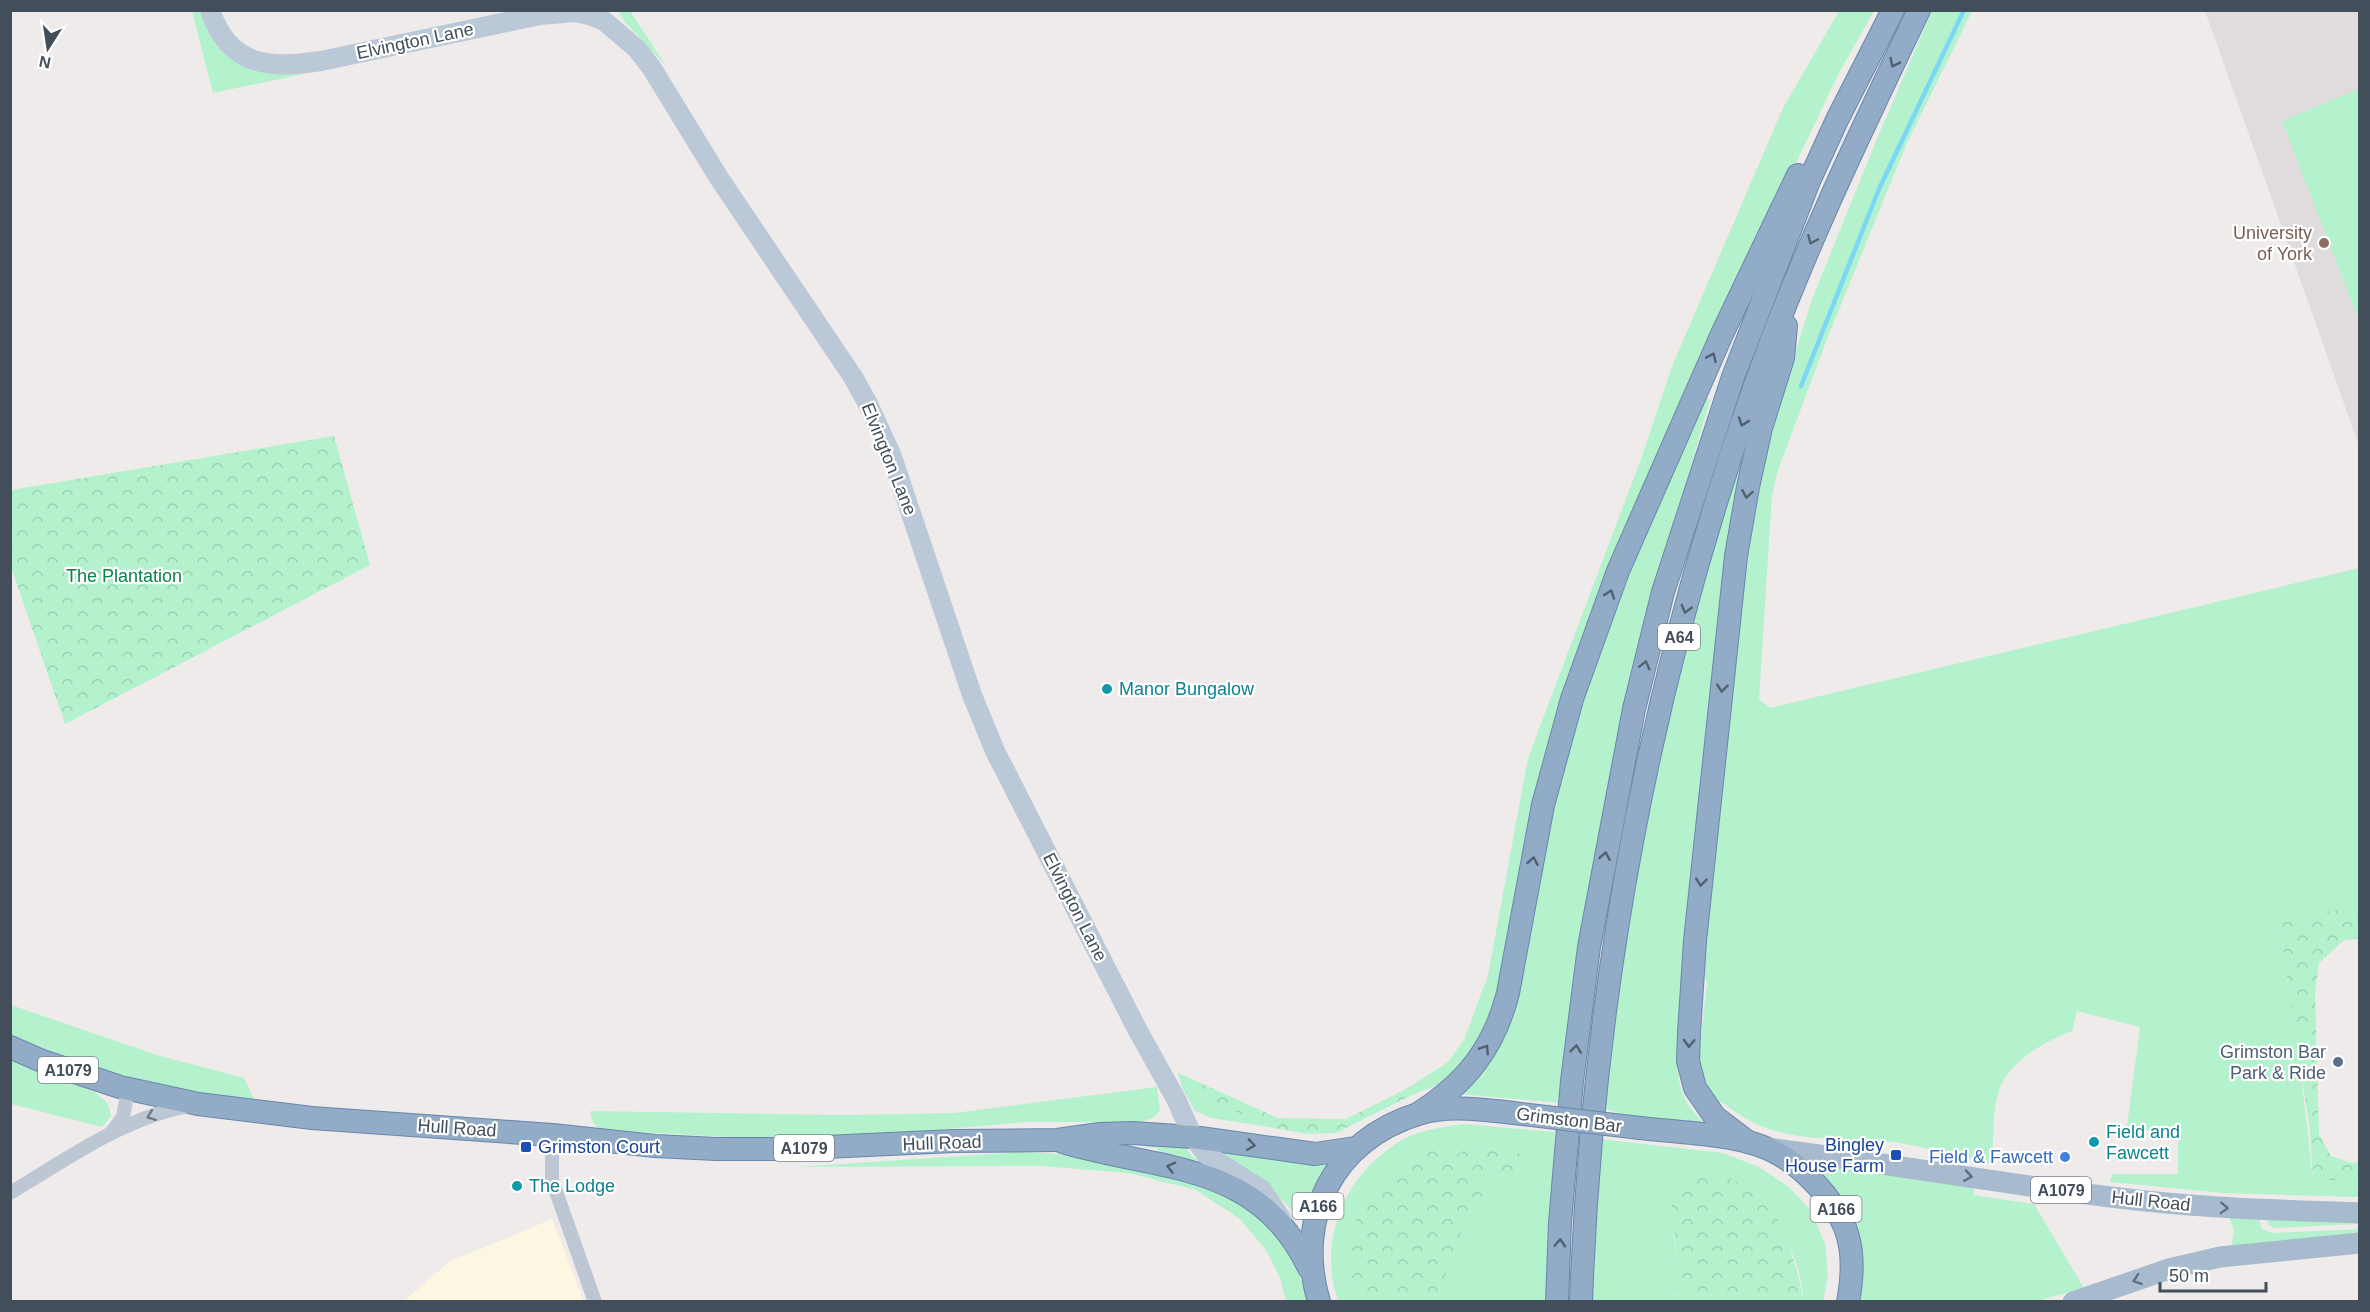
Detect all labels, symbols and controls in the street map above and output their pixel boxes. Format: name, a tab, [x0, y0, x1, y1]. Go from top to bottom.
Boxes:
north arrow	[18, 18, 78, 78]
street label: Elvington Lane	[355, 19, 475, 63]
text: N	[38, 53, 52, 72]
one-way arrow	[1889, 57, 1901, 68]
place label: University of York	[2233, 223, 2313, 264]
one-way arrow	[1807, 234, 1819, 245]
marker: University of York	[2317, 236, 2331, 250]
one-way arrow	[1705, 352, 1717, 363]
street label: Elvington Lane	[857, 400, 921, 518]
one-way arrow	[1737, 416, 1750, 427]
one-way arrow	[1741, 490, 1753, 499]
park label: The Plantation	[66, 566, 182, 586]
one-way arrow	[1603, 589, 1615, 600]
one-way arrow	[1681, 604, 1694, 614]
road number: A64	[1658, 624, 1700, 650]
one-way arrow	[1638, 660, 1651, 670]
place label: Manor Bungalow	[1119, 679, 1255, 699]
marker: Manor Bungalow	[1100, 682, 1114, 696]
one-way arrow	[1716, 683, 1729, 692]
street label: Elvington Lane	[1039, 849, 1111, 965]
one-way arrow	[1598, 851, 1611, 861]
one-way arrow	[1526, 857, 1538, 866]
one-way arrow	[1695, 877, 1708, 886]
one-way arrow	[1683, 1039, 1695, 1048]
place label: Grimston Bar Park & Ride	[2220, 1042, 2326, 1083]
one-way arrow	[1569, 1044, 1581, 1053]
one-way arrow	[1478, 1045, 1489, 1056]
marker: Grimston Bar Park & Ride	[2331, 1055, 2345, 1069]
road number: A1079	[38, 1057, 98, 1083]
street label: Grimston Bar	[1515, 1104, 1623, 1136]
one-way arrow	[146, 1108, 156, 1121]
street label: Hull Road	[417, 1115, 497, 1141]
place label: Field and Fawcett	[2106, 1122, 2180, 1163]
street label: Hull Road	[902, 1132, 982, 1154]
road number: A1079	[774, 1135, 834, 1161]
place label: Bingley House Farm	[1785, 1135, 1884, 1176]
marker: Field and Fawcett	[2087, 1135, 2101, 1149]
place label: Grimston Court	[538, 1137, 660, 1157]
one-way arrow	[1246, 1138, 1256, 1150]
marker: Grimston Court	[519, 1140, 533, 1154]
place label: Field & Fawcett	[1929, 1147, 2053, 1167]
marker: Bingley House Farm	[1889, 1148, 1903, 1162]
marker: Field & Fawcett	[2058, 1150, 2072, 1164]
one-way arrow	[1166, 1162, 1176, 1175]
one-way arrow	[1963, 1169, 1973, 1182]
place label: The Lodge	[529, 1176, 615, 1196]
road number: A1079	[2031, 1177, 2091, 1203]
marker: The Lodge	[510, 1179, 524, 1193]
street label: Hull Road	[2111, 1187, 2191, 1215]
road number: A166	[1292, 1193, 1344, 1219]
road number: A166	[1810, 1196, 1862, 1222]
one-way arrow	[2220, 1202, 2229, 1214]
one-way arrow	[1553, 1239, 1566, 1248]
scale bar	[2160, 1255, 2266, 1293]
text: 50 m	[2169, 1266, 2209, 1286]
one-way arrow	[2132, 1273, 2143, 1285]

